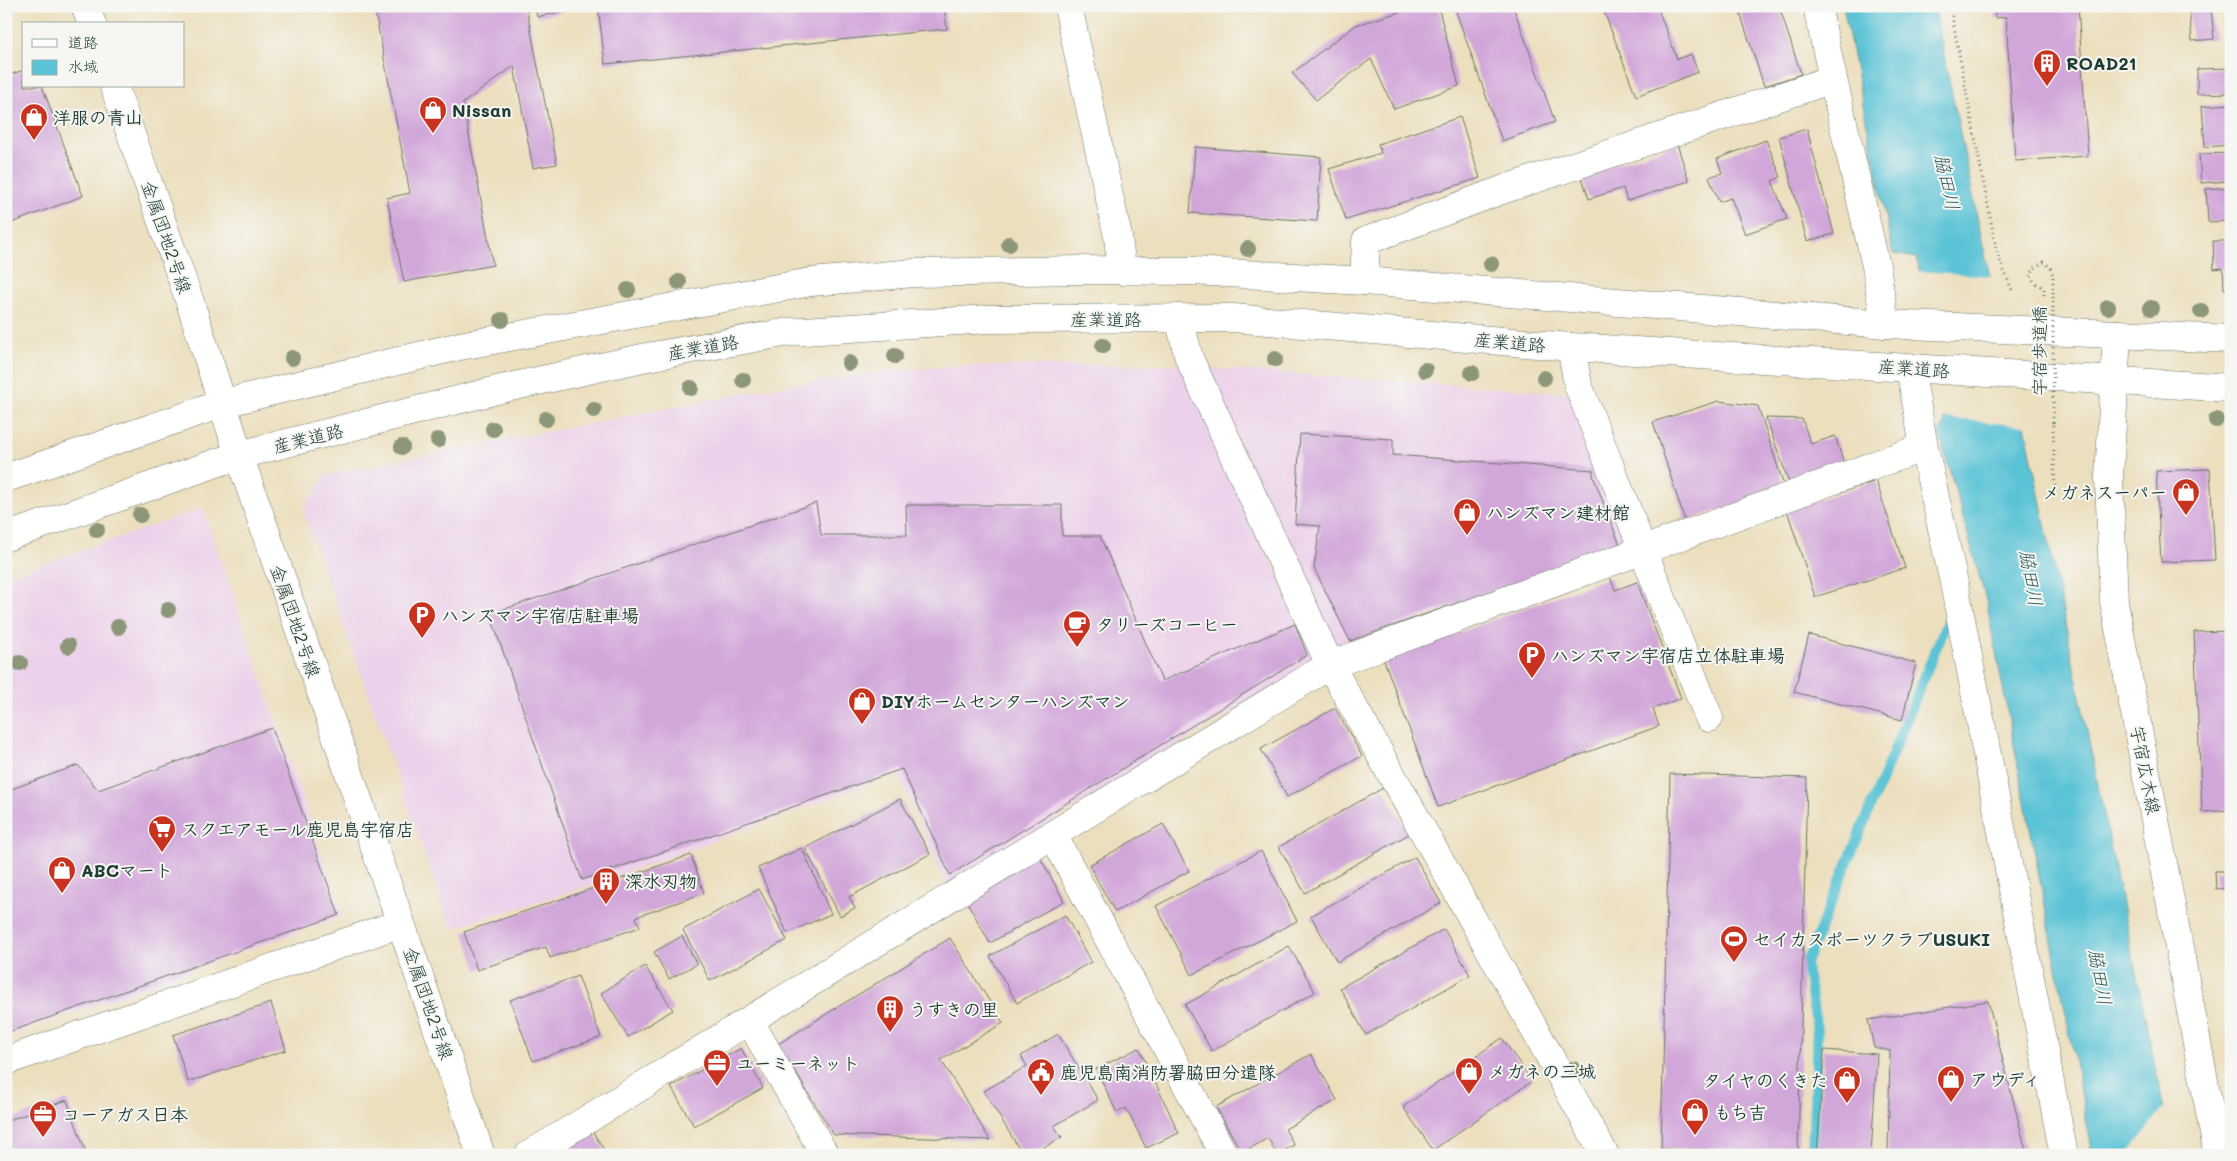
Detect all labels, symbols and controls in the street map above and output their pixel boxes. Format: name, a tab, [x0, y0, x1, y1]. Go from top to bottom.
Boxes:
legend	[22, 22, 185, 88]
text: 道路	[68, 32, 98, 52]
building icon: ROAD21	[2032, 48, 2062, 87]
place label: ROAD21	[2066, 51, 2137, 75]
text: 水域	[68, 56, 98, 76]
shop icon: Nissan	[418, 95, 448, 134]
place label: Nissan	[452, 98, 511, 122]
shop icon: 洋服の青山	[19, 102, 49, 141]
place label: 洋服の青山	[53, 105, 143, 129]
water label: 脇田川	[1930, 152, 1966, 212]
street label: 金属団地2号線	[136, 177, 198, 297]
street label: 宇宿歩道橋	[2027, 306, 2051, 396]
street label: 産業道路	[1070, 307, 1142, 331]
street label: 産業道路	[1473, 327, 1547, 357]
street label: 産業道路	[665, 329, 741, 365]
street label: 産業道路	[1877, 354, 1951, 382]
street label: 産業道路	[270, 418, 346, 458]
shop icon: メガネスーパー	[2171, 477, 2201, 516]
place label: メガネスーパー	[2042, 480, 2167, 504]
shop icon: ハンズマン建材館	[1452, 497, 1482, 536]
place label: ハンズマン建材館	[1486, 500, 1630, 524]
water label: 脇田川	[2015, 548, 2049, 608]
street label: 金属団地2号線	[265, 561, 327, 681]
parking icon: ハンズマン宇宿店駐車場	[407, 600, 437, 639]
place label: ハンズマン宇宿店駐車場	[441, 603, 639, 627]
cafe icon: タリーズコーヒー	[1062, 609, 1092, 648]
place label: タリーズコーヒー	[1096, 612, 1238, 636]
parking icon: ハンズマン宇宿店立体駐車場	[1517, 640, 1547, 679]
place label: ハンズマン宇宿店立体駐車場	[1551, 643, 1785, 667]
shop icon: DIYホームセンターハンズマン	[847, 686, 877, 725]
place label: DIYホームセンターハンズマン	[881, 689, 1130, 713]
street label: 宇宿広木線	[2126, 724, 2166, 816]
supermarket icon: スクエアモール鹿児島宇宿店	[147, 814, 177, 853]
place label: スクエアモール鹿児島宇宿店	[181, 817, 414, 841]
shop icon: ABCマート	[47, 855, 77, 894]
place label: ABCマート	[81, 858, 173, 882]
building icon: 深水刃物	[591, 866, 621, 905]
place label: 深水刃物	[625, 869, 697, 893]
sports icon: セイカスポーツクラブUSUKI	[1719, 924, 1749, 963]
place label: セイカスポーツクラブUSUKI	[1753, 927, 1990, 951]
street label: 金属団地2号線	[398, 943, 460, 1063]
water label: 脇田川	[2084, 947, 2118, 1007]
building icon: うすきの里	[875, 994, 905, 1033]
place label: うすきの里	[909, 997, 999, 1021]
office icon: ユーミーネット	[702, 1048, 732, 1087]
place label: ユーミーネット	[736, 1051, 860, 1075]
shop icon: メガネの三城	[1454, 1056, 1484, 1095]
public building icon: 鹿児島南消防署脇田分遣隊	[1026, 1057, 1056, 1096]
place label: メガネの三城	[1488, 1059, 1596, 1083]
place label: 鹿児島南消防署脇田分遣隊	[1060, 1060, 1276, 1084]
shop icon: アウディ	[1936, 1064, 1966, 1103]
shop icon: タイヤのくきた	[1832, 1065, 1862, 1104]
place label: アウディ	[1970, 1067, 2041, 1091]
place label: タイヤのくきた	[1703, 1068, 1828, 1092]
shop icon: もち吉	[1680, 1097, 1710, 1136]
office icon: コーアガス日本	[28, 1099, 58, 1138]
place label: もち吉	[1714, 1100, 1767, 1124]
place label: コーアガス日本	[62, 1102, 188, 1126]

